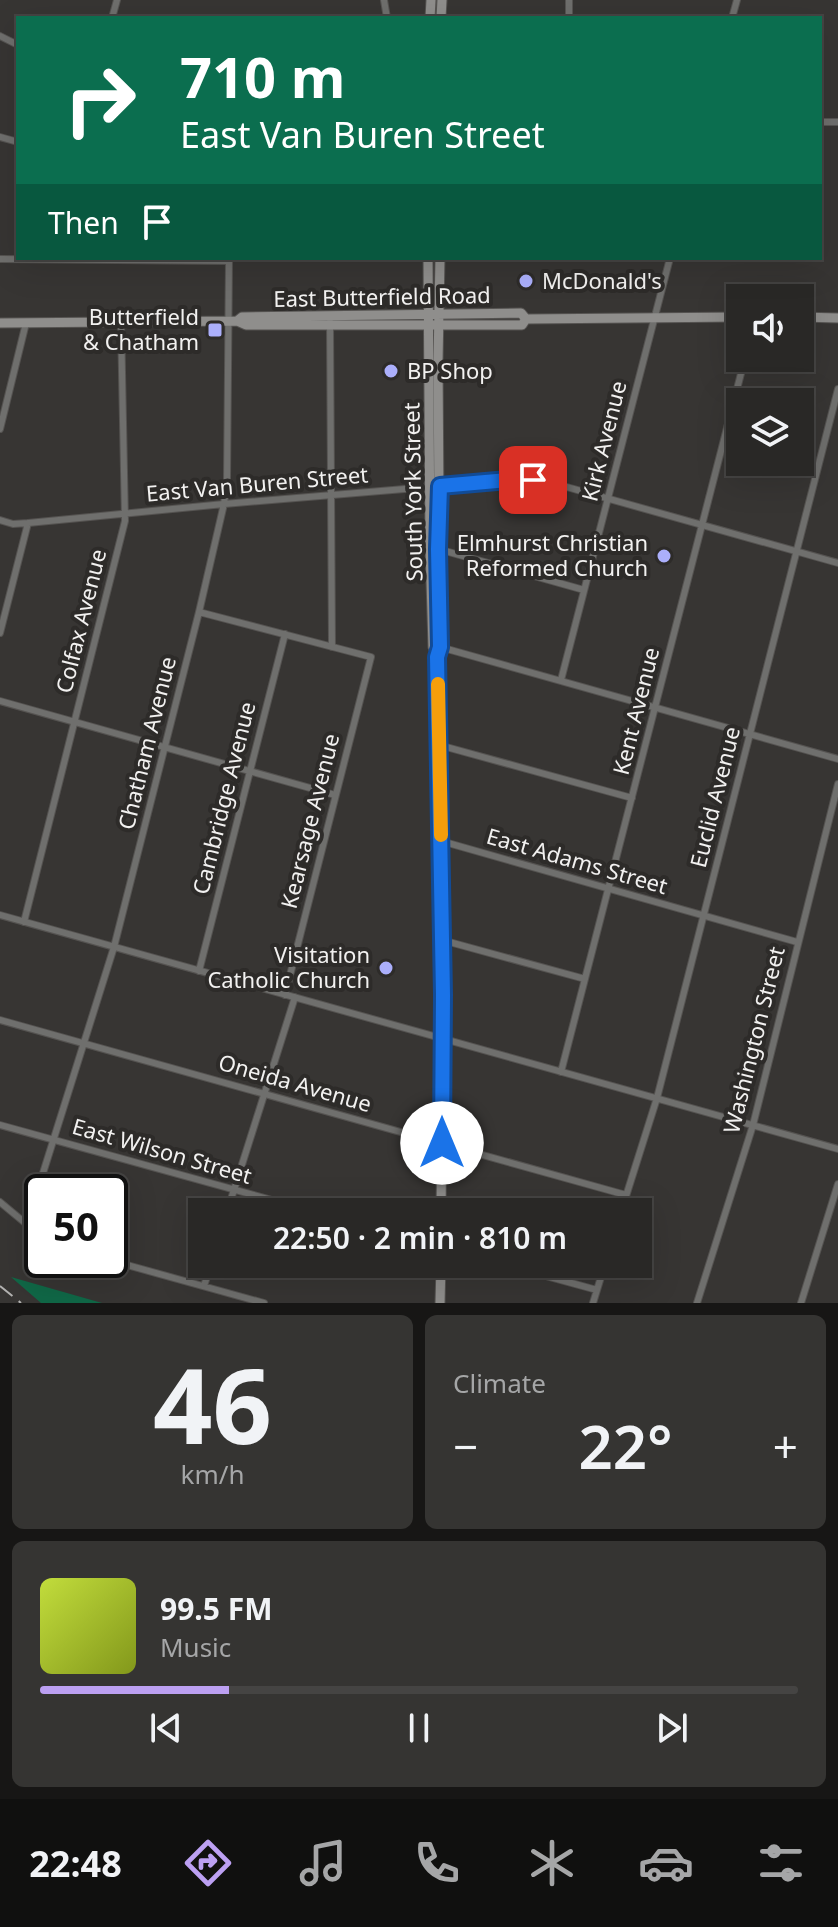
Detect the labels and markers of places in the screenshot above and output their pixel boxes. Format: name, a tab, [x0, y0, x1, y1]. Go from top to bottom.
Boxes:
place label: McDonald's	[542, 265, 662, 295]
marker: McDonald's	[517, 272, 535, 290]
place label: Butterfield & Chatham	[83, 301, 199, 356]
marker: Butterfield & Chatham	[206, 321, 224, 339]
place label: BP Shop	[407, 355, 493, 385]
marker: BP Shop	[382, 362, 400, 380]
pin	[499, 446, 567, 514]
place label: Elmhurst Christian Reformed Church	[457, 527, 648, 582]
marker: Elmhurst Christian Reformed Church	[655, 547, 673, 565]
place label: Visitation Catholic Church	[207, 939, 370, 994]
marker: Visitation Catholic Church	[377, 959, 395, 977]

